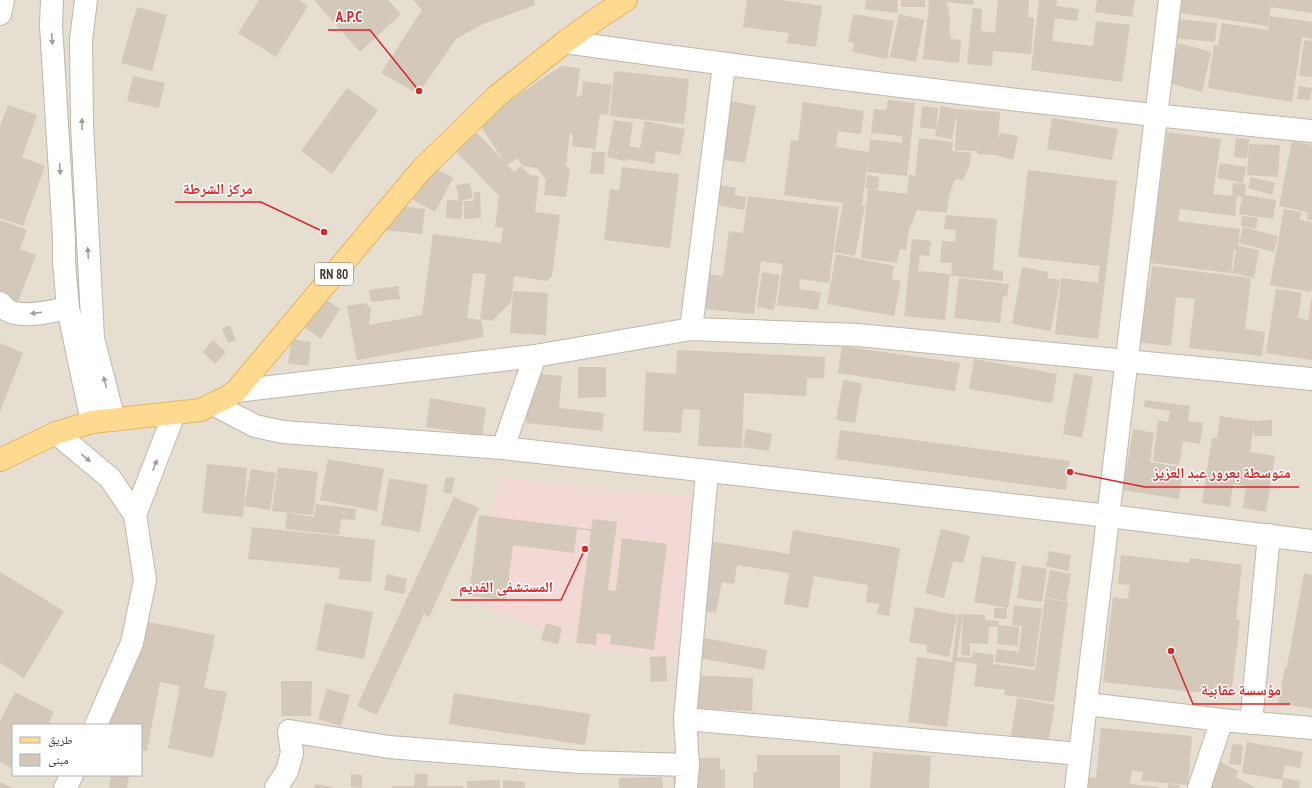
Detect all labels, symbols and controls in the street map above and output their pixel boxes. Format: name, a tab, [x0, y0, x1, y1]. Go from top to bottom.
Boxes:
callout: A.P.C	[328, 3, 370, 30]
text: A.P.C	[335, 7, 362, 26]
one-way arrow	[48, 33, 55, 45]
one-way arrow	[79, 117, 85, 130]
one-way arrow	[56, 163, 63, 175]
callout: مركز الشرطة	[175, 175, 261, 202]
text: مركز الشرطة	[183, 179, 253, 198]
one-way arrow	[85, 246, 91, 259]
road number: RN 80	[315, 263, 353, 285]
one-way arrow	[30, 310, 42, 316]
one-way arrow	[101, 376, 107, 388]
one-way arrow	[80, 453, 91, 462]
one-way arrow	[152, 459, 158, 471]
callout: متوسطة بعرور عبد العزيز	[1145, 460, 1299, 487]
text: متوسطة بعرور عبد العزيز	[1152, 463, 1291, 482]
callout: المستشفى القديم	[451, 573, 561, 600]
text: المستشفى القديم	[459, 577, 553, 597]
callout: مؤسسة عقابية	[1193, 677, 1290, 704]
text: مؤسسة عقابية	[1201, 680, 1281, 699]
legend	[12, 724, 142, 776]
text: طريق	[48, 732, 73, 747]
text: مبنى	[48, 752, 69, 767]

